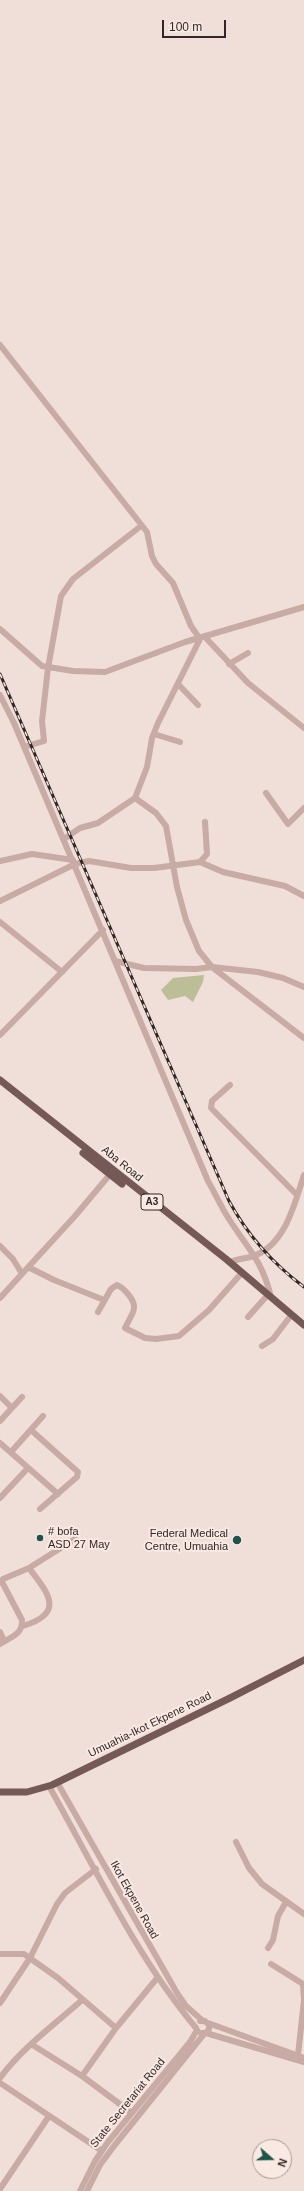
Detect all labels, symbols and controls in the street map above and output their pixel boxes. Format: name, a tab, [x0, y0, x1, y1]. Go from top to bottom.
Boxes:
scale bar	[164, 12, 228, 38]
text: 100 m	[169, 20, 202, 34]
street label: Aba Road	[99, 1143, 145, 1185]
road number: A3	[141, 1194, 163, 1210]
place label: # bofa ASD 27 May	[48, 1525, 110, 1551]
place label: Federal Medical Centre, Umuahia	[145, 1527, 228, 1553]
marker: # bofa ASD 27 May	[35, 1533, 45, 1543]
marker: Federal Medical Centre, Umuahia	[231, 1534, 243, 1546]
street label: Umuahia-Ikot Ekpene Road	[86, 1689, 214, 1761]
street label: Ikot Ekpene Road	[107, 1859, 161, 1941]
street label: State Secretariat Road	[88, 2056, 168, 2150]
north arrow	[252, 2139, 292, 2179]
text: N	[275, 2157, 289, 2169]

